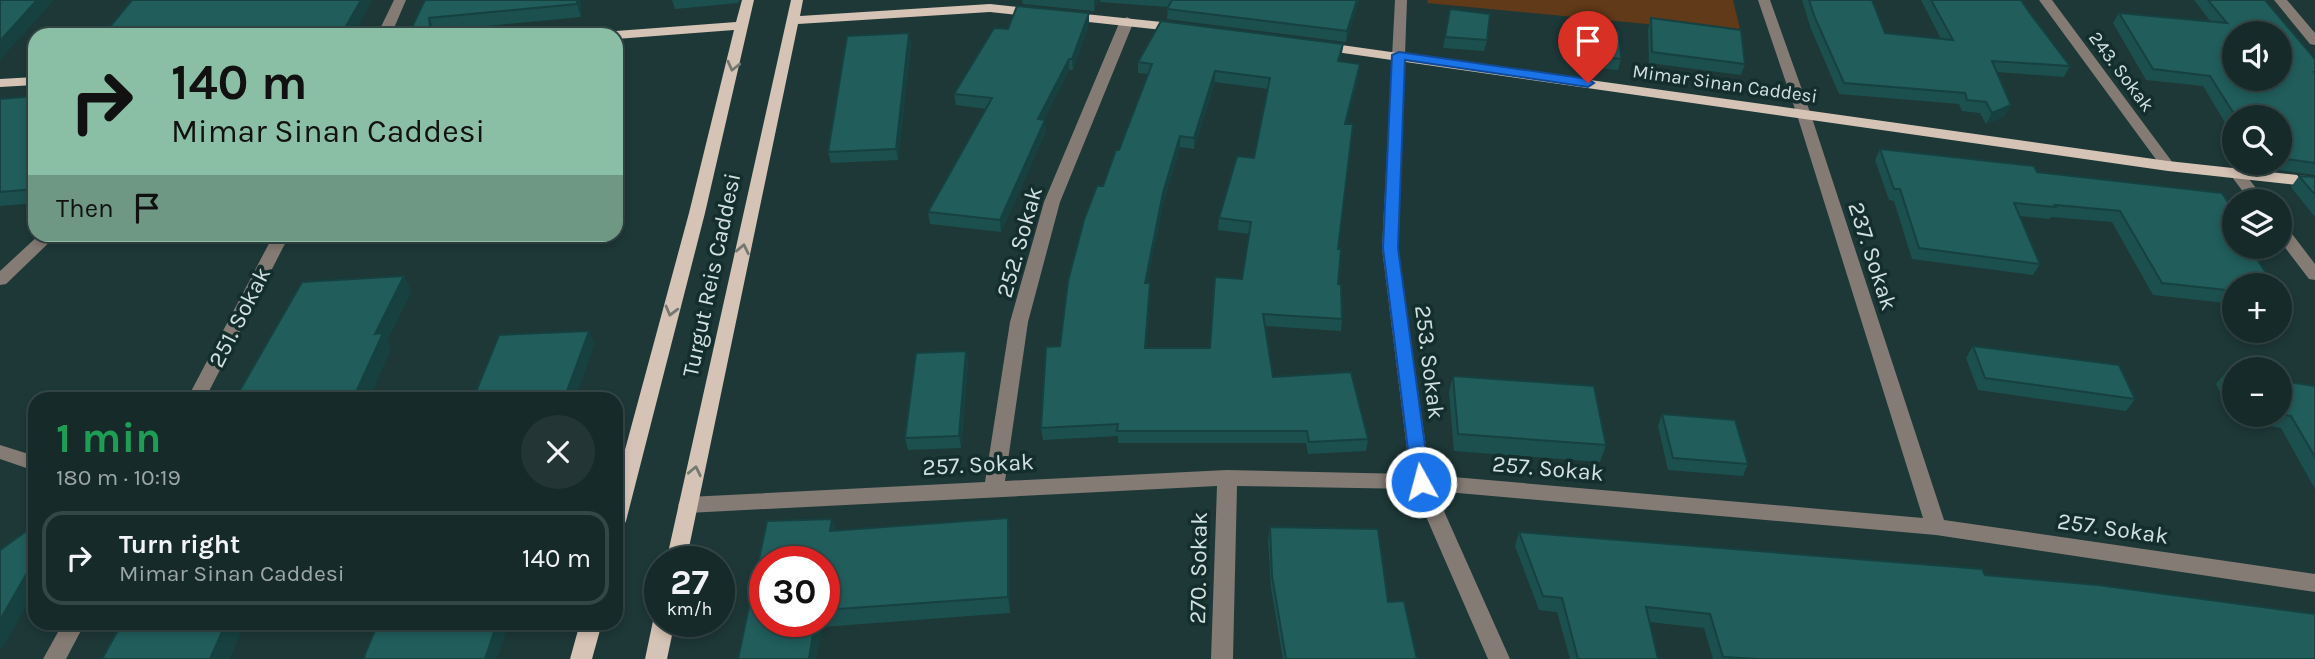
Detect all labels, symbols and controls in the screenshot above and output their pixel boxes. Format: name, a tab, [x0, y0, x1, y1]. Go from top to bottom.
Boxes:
pin	[1558, 11, 1618, 83]
map controls	[2222, 21, 2292, 427]
button: sound	[2222, 21, 2292, 91]
icon: arrive	[1569, 22, 1607, 60]
street label: 243. Sokak	[2084, 27, 2159, 116]
text: 140 m	[171, 54, 308, 111]
icon: right	[56, 56, 147, 147]
one-way arrow	[726, 60, 741, 72]
street label: Mimar Sinan Caddesi	[1631, 60, 1819, 108]
button: search	[2222, 105, 2292, 175]
text: Mimar Sinan Caddesi	[171, 113, 485, 150]
street label: Turgut Reis Caddesi	[677, 171, 746, 380]
street label: 252. Sokak	[991, 183, 1048, 301]
icon: arrive	[128, 189, 166, 227]
button: layers	[2222, 189, 2292, 259]
text: Then	[56, 193, 114, 224]
street label: 237. Sokak	[1842, 199, 1903, 314]
one-way arrow	[735, 243, 750, 255]
street label: 251. Sokak	[203, 263, 276, 372]
button: +	[2222, 273, 2292, 343]
street label: 253. Sokak	[1409, 304, 1450, 421]
one-way arrow	[665, 305, 679, 317]
button: −	[2222, 357, 2292, 427]
text: 1 min	[56, 413, 161, 463]
button: close	[521, 415, 595, 489]
position arrow	[1384, 445, 1458, 519]
street label: 257. Sokak	[922, 448, 1035, 481]
street label: 257. Sokak	[1491, 450, 1605, 487]
text: 180 m · 10:19	[56, 464, 181, 491]
one-way arrow	[687, 465, 702, 477]
street label: 257. Sokak	[2056, 507, 2170, 550]
street label: 270. Sokak	[1184, 512, 1213, 624]
text: Turn right	[119, 529, 240, 560]
icon: right	[60, 539, 98, 577]
text: 140 m	[522, 543, 591, 574]
speed limit sign: 30	[749, 546, 840, 637]
text: Mimar Sinan Caddesi	[119, 560, 345, 587]
text: 27	[670, 562, 709, 603]
text: km/h	[667, 598, 712, 620]

